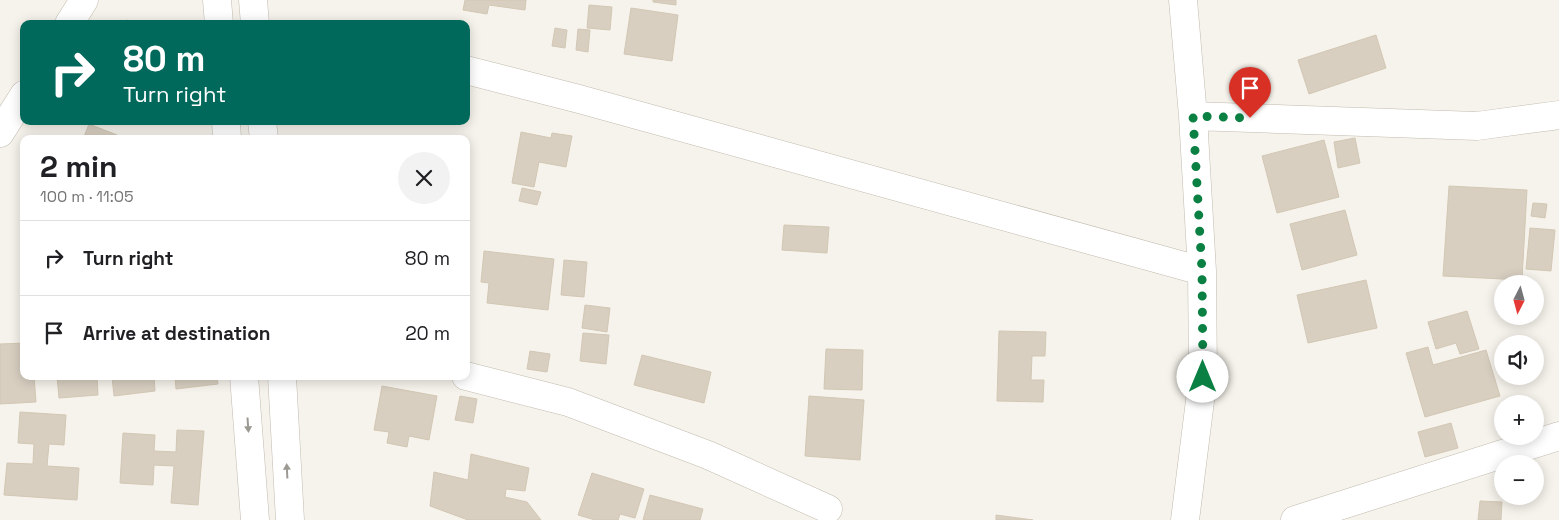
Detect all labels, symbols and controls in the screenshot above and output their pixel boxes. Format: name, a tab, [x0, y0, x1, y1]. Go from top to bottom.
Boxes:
text: 80 m	[123, 37, 205, 81]
icon: right	[40, 40, 105, 105]
pin	[1229, 67, 1271, 118]
icon: arrive	[1236, 74, 1264, 102]
text: Turn right	[123, 80, 226, 108]
text: 2 min	[40, 147, 118, 186]
button: close	[398, 152, 450, 204]
text: 100 m · 11:05	[40, 186, 134, 207]
icon: right	[40, 244, 68, 272]
text: Turn right	[83, 246, 173, 271]
text: 80 m	[405, 246, 450, 271]
north arrow	[1494, 275, 1544, 325]
map controls	[1494, 275, 1544, 505]
icon: arrive	[40, 319, 68, 347]
text: Arrive at destination	[83, 321, 271, 346]
text: 20 m	[405, 321, 450, 346]
button: sound	[1494, 335, 1544, 385]
position arrow	[1176, 350, 1228, 402]
button: +	[1494, 395, 1544, 445]
one-way arrow	[244, 417, 252, 433]
button: −	[1494, 455, 1544, 505]
one-way arrow	[282, 463, 290, 479]

